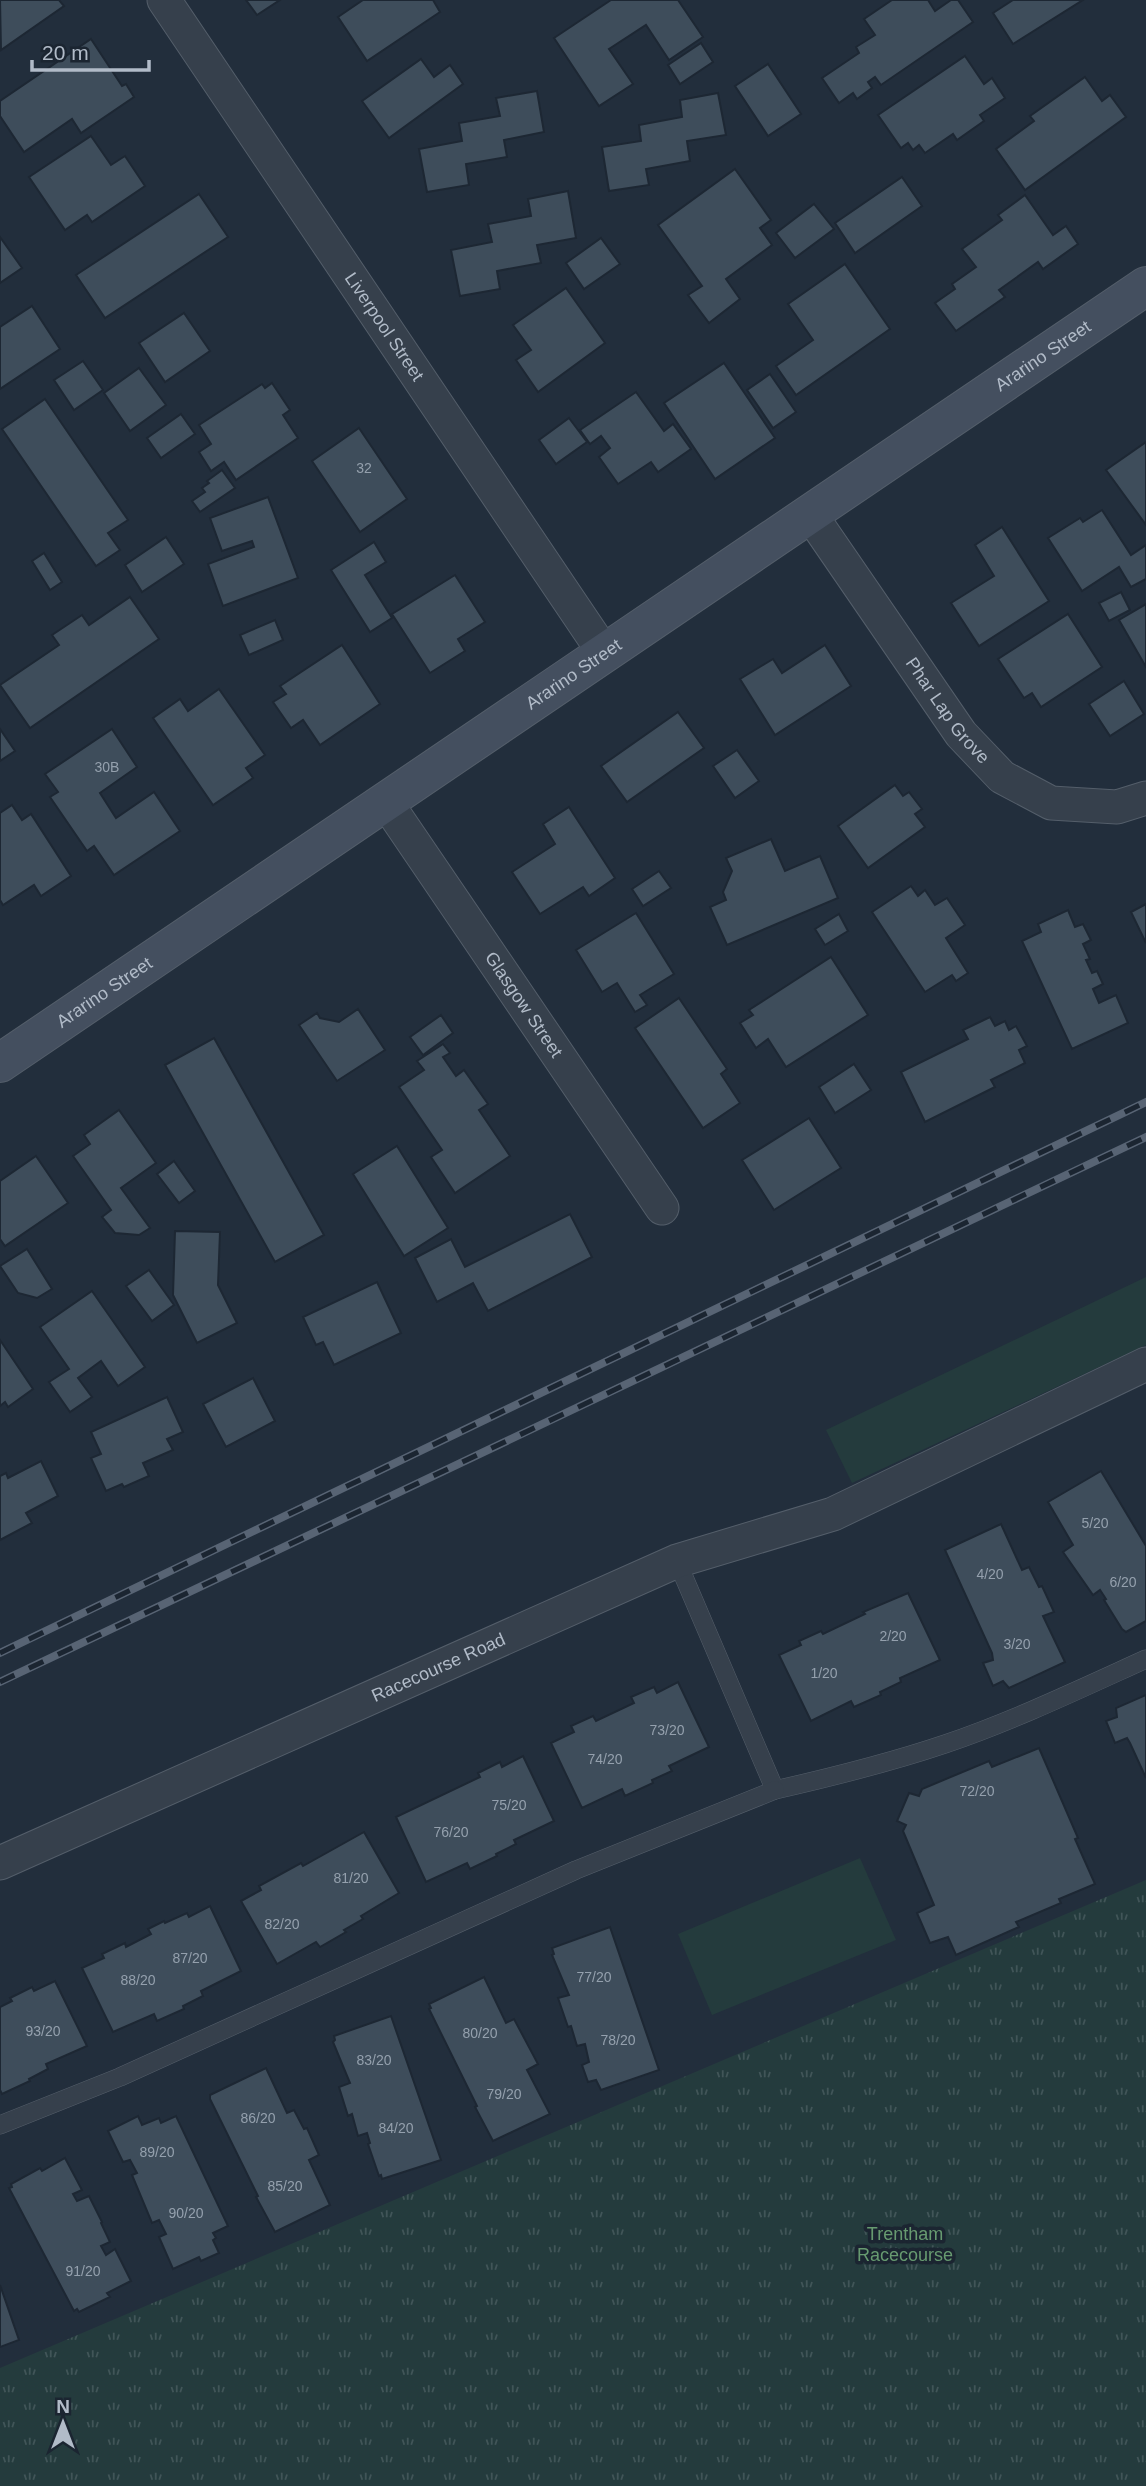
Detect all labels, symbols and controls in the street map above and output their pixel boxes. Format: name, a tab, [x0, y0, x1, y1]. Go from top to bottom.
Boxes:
scale bar	[32, 28, 149, 72]
text: 20 m	[42, 41, 89, 64]
street label: Liverpool Street	[341, 269, 428, 385]
street label: Ararino Street	[991, 316, 1095, 395]
house number: 32	[356, 460, 372, 476]
street label: Ararino Street	[522, 635, 625, 714]
street label: Phar Lap Grove	[902, 654, 994, 767]
house number: 30B	[95, 759, 119, 775]
street label: Glasgow Street	[481, 948, 567, 1061]
street label: Ararino Street	[53, 953, 156, 1032]
house number: 5/20	[1081, 1515, 1109, 1531]
house number: 4/20	[976, 1566, 1004, 1582]
house number: 6/20	[1109, 1574, 1137, 1590]
house number: 2/20	[879, 1628, 907, 1644]
street label: Racecourse Road	[368, 1629, 508, 1706]
house number: 3/20	[1003, 1636, 1031, 1652]
house number: 1/20	[810, 1665, 838, 1681]
house number: 73/20	[649, 1722, 685, 1738]
house number: 74/20	[587, 1751, 623, 1767]
house number: 72/20	[959, 1783, 995, 1799]
house number: 75/20	[491, 1797, 527, 1813]
house number: 76/20	[433, 1824, 469, 1840]
house number: 81/20	[333, 1870, 369, 1886]
house number: 82/20	[264, 1916, 300, 1932]
house number: 87/20	[172, 1950, 208, 1966]
house number: 77/20	[576, 1969, 612, 1985]
house number: 88/20	[120, 1972, 156, 1988]
house number: 93/20	[25, 2023, 61, 2039]
house number: 80/20	[462, 2025, 498, 2041]
house number: 78/20	[600, 2032, 636, 2048]
house number: 83/20	[356, 2052, 392, 2068]
house number: 79/20	[486, 2086, 522, 2102]
house number: 86/20	[240, 2110, 276, 2126]
house number: 84/20	[378, 2120, 414, 2136]
house number: 89/20	[139, 2144, 175, 2160]
house number: 85/20	[267, 2178, 303, 2194]
house number: 90/20	[168, 2205, 204, 2221]
park label: Trentham Racecourse	[857, 2224, 953, 2265]
house number: 91/20	[65, 2263, 101, 2279]
north arrow	[28, 2388, 98, 2458]
text: N	[56, 2396, 70, 2417]

